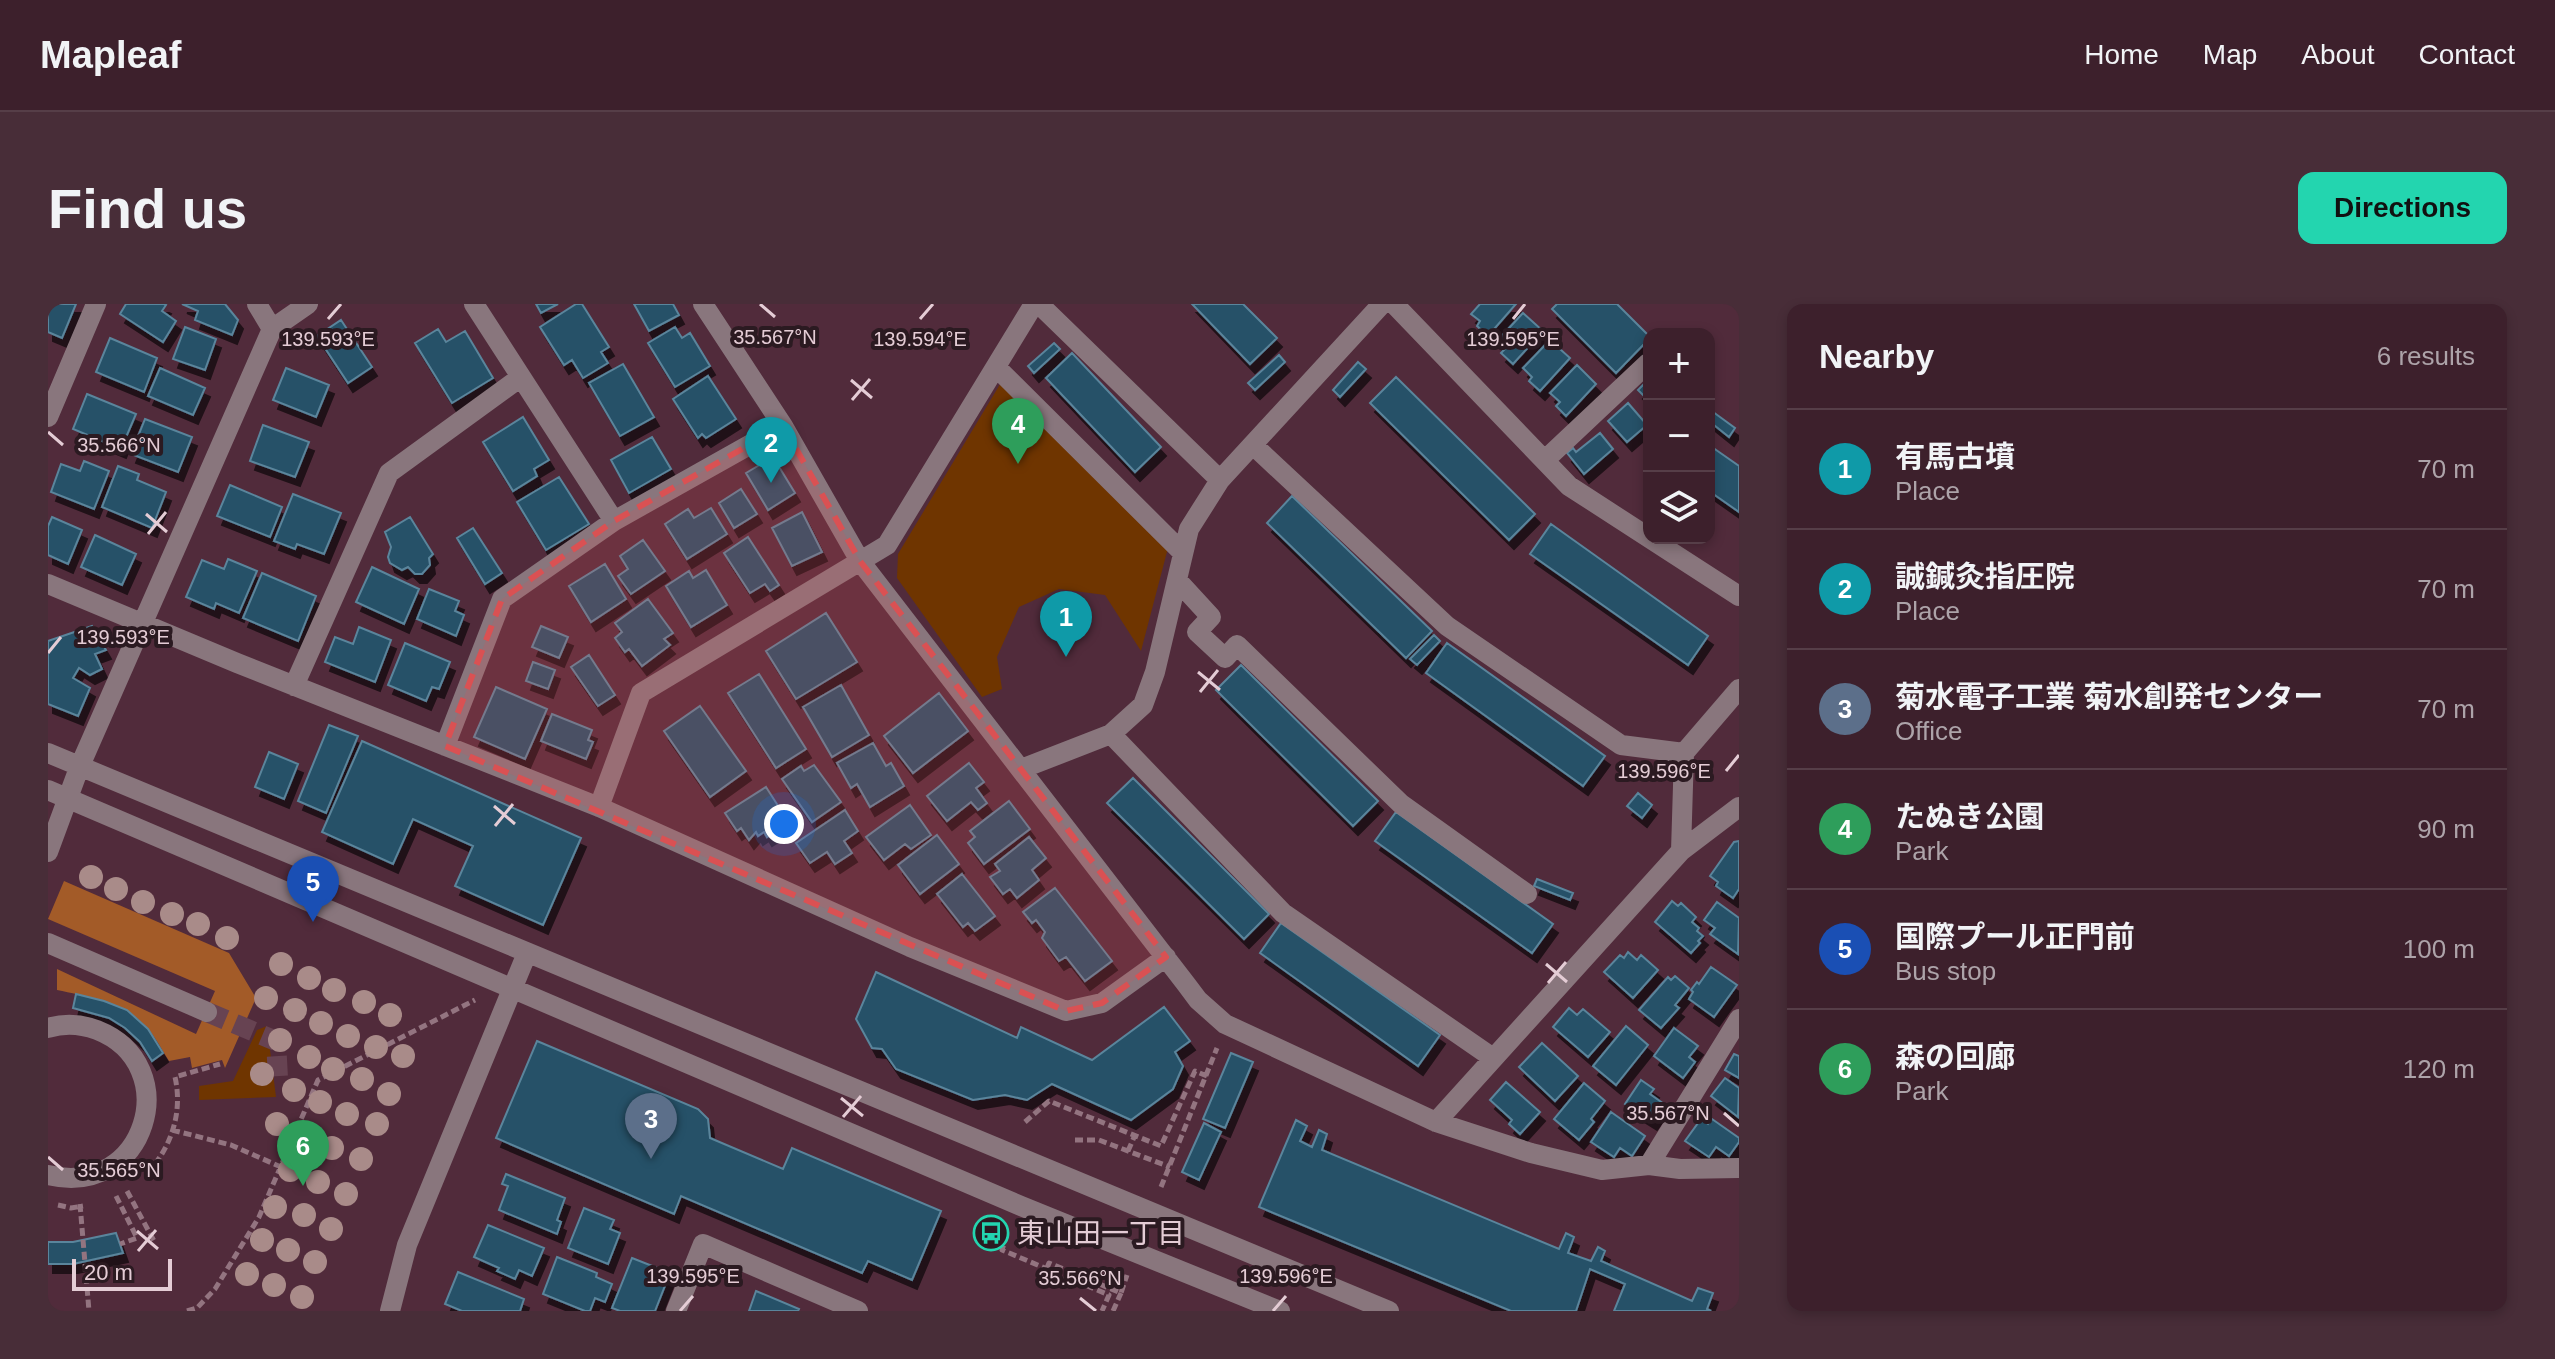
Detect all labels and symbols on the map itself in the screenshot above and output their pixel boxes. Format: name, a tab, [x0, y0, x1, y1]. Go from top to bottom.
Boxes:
text: 35.567°N	[733, 326, 817, 348]
text: 139.593°E	[281, 328, 375, 350]
text: 139.594°E	[873, 328, 967, 350]
text: 139.595°E	[1466, 328, 1560, 350]
pin: 4	[992, 398, 1044, 464]
pin: 2	[745, 417, 797, 483]
text: 35.566°N	[77, 434, 161, 456]
pin: 1	[1040, 591, 1092, 657]
text: 139.593°E	[76, 626, 170, 648]
text: 139.596°E	[1617, 760, 1711, 782]
your location	[764, 804, 804, 844]
pin: 5	[287, 856, 339, 922]
pin: 3	[625, 1093, 677, 1159]
text: 35.567°N	[1626, 1102, 1710, 1124]
pin: 6	[277, 1120, 329, 1186]
text: 35.565°N	[77, 1159, 161, 1181]
bus stop icon: 東山田一丁目	[972, 1214, 1010, 1252]
place label: 東山田一丁目	[1017, 1218, 1185, 1249]
scale bar	[72, 1255, 172, 1291]
text: 139.595°E	[646, 1265, 740, 1287]
text: 139.596°E	[1239, 1265, 1333, 1287]
text: 35.566°N	[1038, 1267, 1122, 1289]

